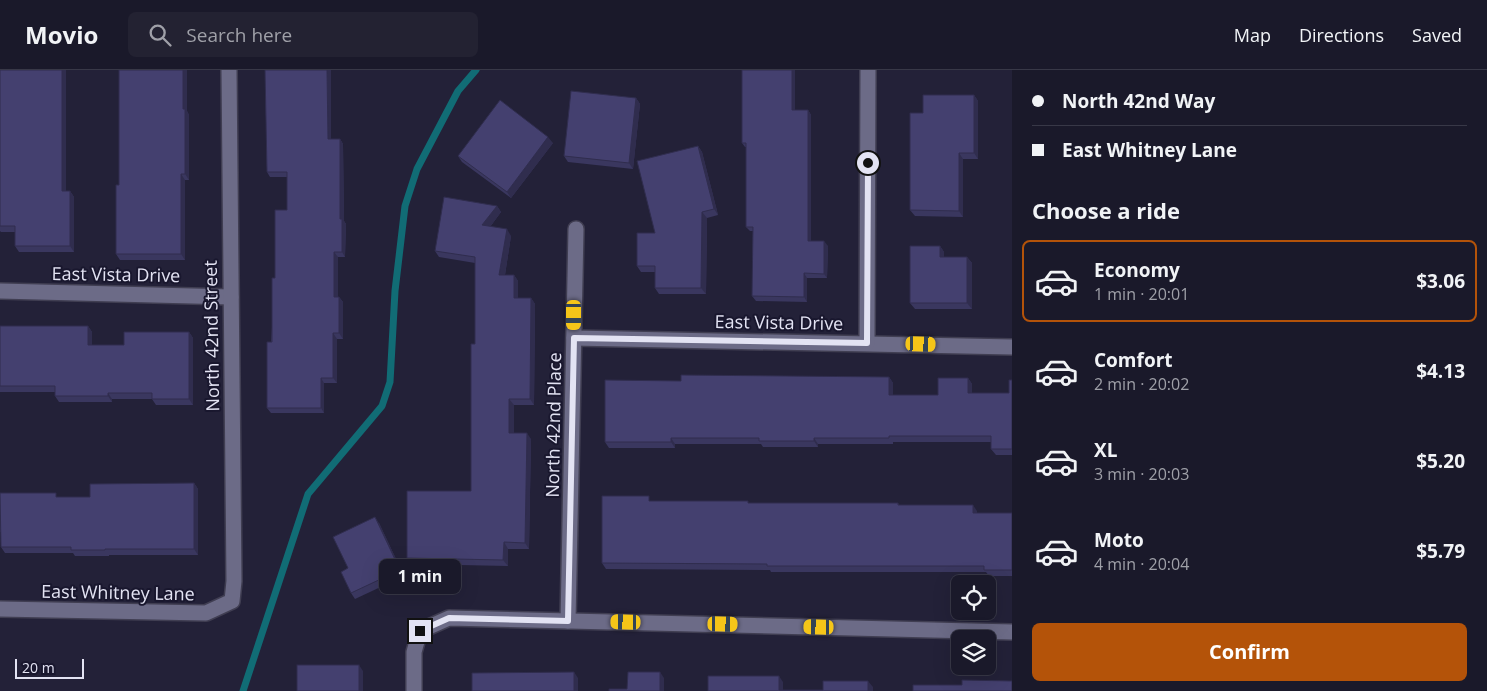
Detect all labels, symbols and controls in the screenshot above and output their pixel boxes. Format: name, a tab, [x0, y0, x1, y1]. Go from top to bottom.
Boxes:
search box	[128, 12, 478, 57]
text: Movio	[25, 18, 98, 51]
icon: search	[146, 21, 174, 49]
text: Search here	[186, 22, 292, 48]
text: Map	[1234, 23, 1271, 47]
text: Directions	[1299, 23, 1384, 47]
text: Saved	[1412, 23, 1462, 47]
text: North 42nd Way	[1062, 88, 1215, 114]
text: East Whitney Lane	[1062, 137, 1237, 163]
route start	[857, 152, 879, 174]
text: Choose a ride	[1032, 195, 1180, 225]
text: Economy	[1094, 257, 1180, 283]
icon: car	[1034, 259, 1079, 304]
street label: North 42nd Street	[198, 260, 224, 412]
street label: East Vista Drive	[51, 261, 181, 287]
text: $3.06	[1416, 268, 1465, 294]
text: 1 min · 20:01	[1094, 283, 1189, 305]
car	[566, 300, 581, 330]
street label: East Vista Drive	[714, 309, 844, 335]
car	[905, 336, 936, 352]
text: Comfort	[1094, 347, 1173, 373]
icon: car	[1034, 349, 1079, 394]
street label: North 42nd Place	[540, 352, 566, 498]
text: $4.13	[1416, 358, 1465, 384]
text: 2 min · 20:02	[1094, 373, 1189, 395]
text: XL	[1094, 437, 1117, 463]
icon: car	[1034, 439, 1079, 484]
text: $5.20	[1416, 448, 1465, 474]
text: 3 min · 20:03	[1094, 463, 1189, 485]
text: Moto	[1094, 527, 1144, 553]
icon: car	[1034, 529, 1079, 574]
text: $5.79	[1416, 538, 1465, 564]
text: 4 min · 20:04	[1094, 553, 1189, 575]
callout: 1 min	[379, 558, 461, 594]
text: 1 min	[398, 565, 442, 587]
map controls	[951, 575, 996, 675]
button: locate	[951, 575, 996, 620]
street label: East Whitney Lane	[41, 579, 195, 605]
car	[610, 614, 641, 630]
car	[707, 616, 738, 632]
car	[803, 619, 834, 635]
route end	[409, 620, 431, 642]
button: Confirm	[1032, 623, 1467, 681]
button: layers	[951, 630, 996, 675]
scale bar	[15, 656, 84, 679]
text: 20 m	[22, 658, 55, 677]

